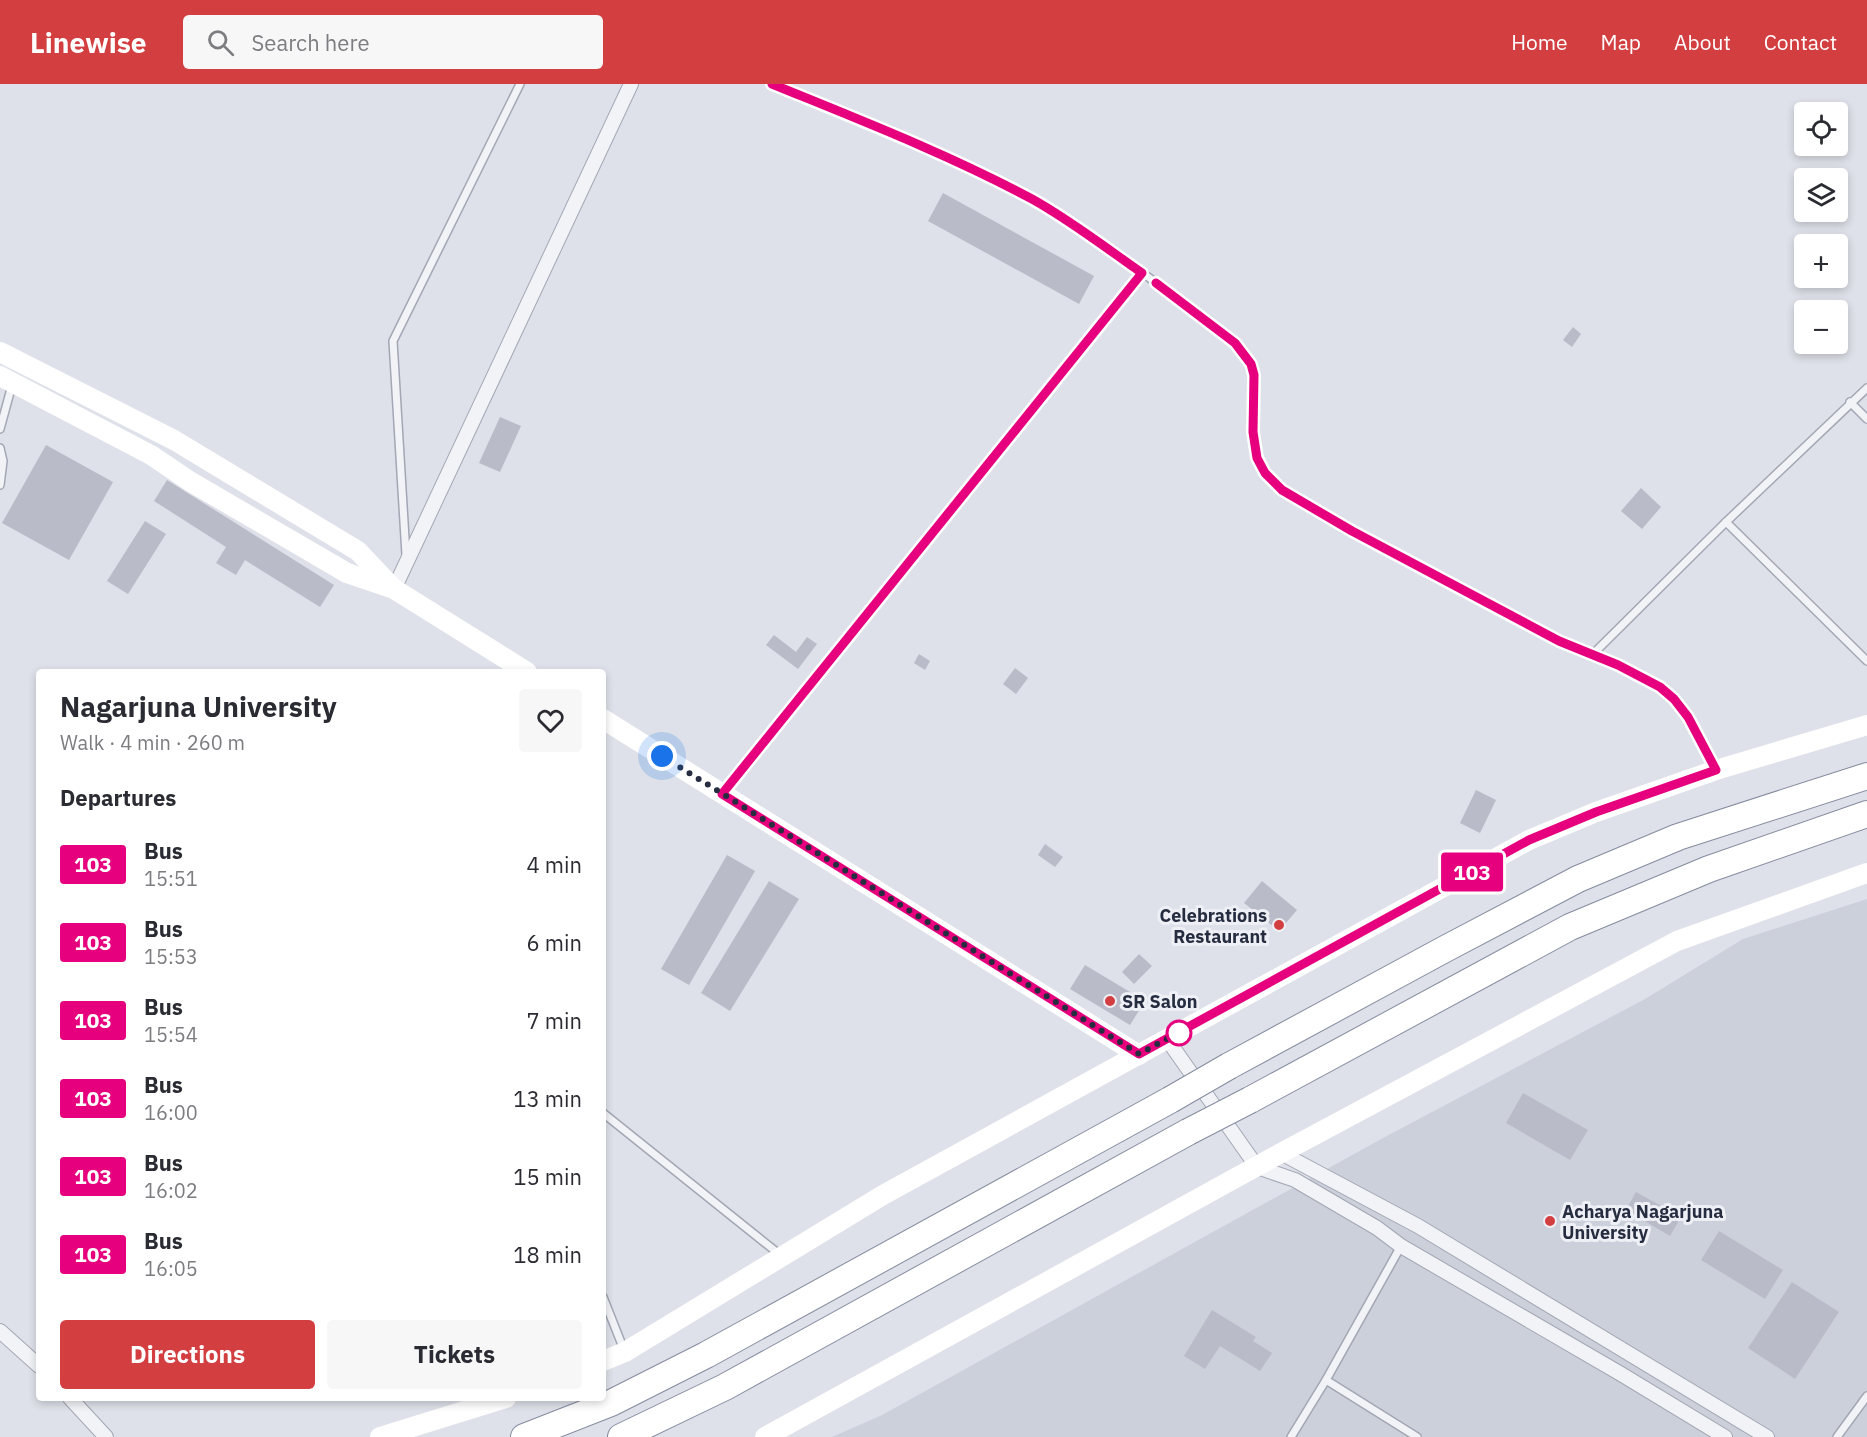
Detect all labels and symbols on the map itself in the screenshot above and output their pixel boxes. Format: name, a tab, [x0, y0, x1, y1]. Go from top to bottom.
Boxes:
your location	[647, 741, 677, 771]
line badge: 103	[1438, 852, 1506, 892]
place label: Celebrations Restaurant	[1160, 904, 1267, 948]
marker: Celebrations Restaurant	[1272, 918, 1286, 932]
place label: SR Salon	[1122, 990, 1197, 1013]
marker: SR Salon	[1103, 994, 1117, 1008]
unlabelled marker	[1166, 1020, 1192, 1046]
place label: Acharya Nagarjuna University	[1562, 1200, 1723, 1244]
marker: Acharya Nagarjuna University	[1543, 1214, 1557, 1228]

